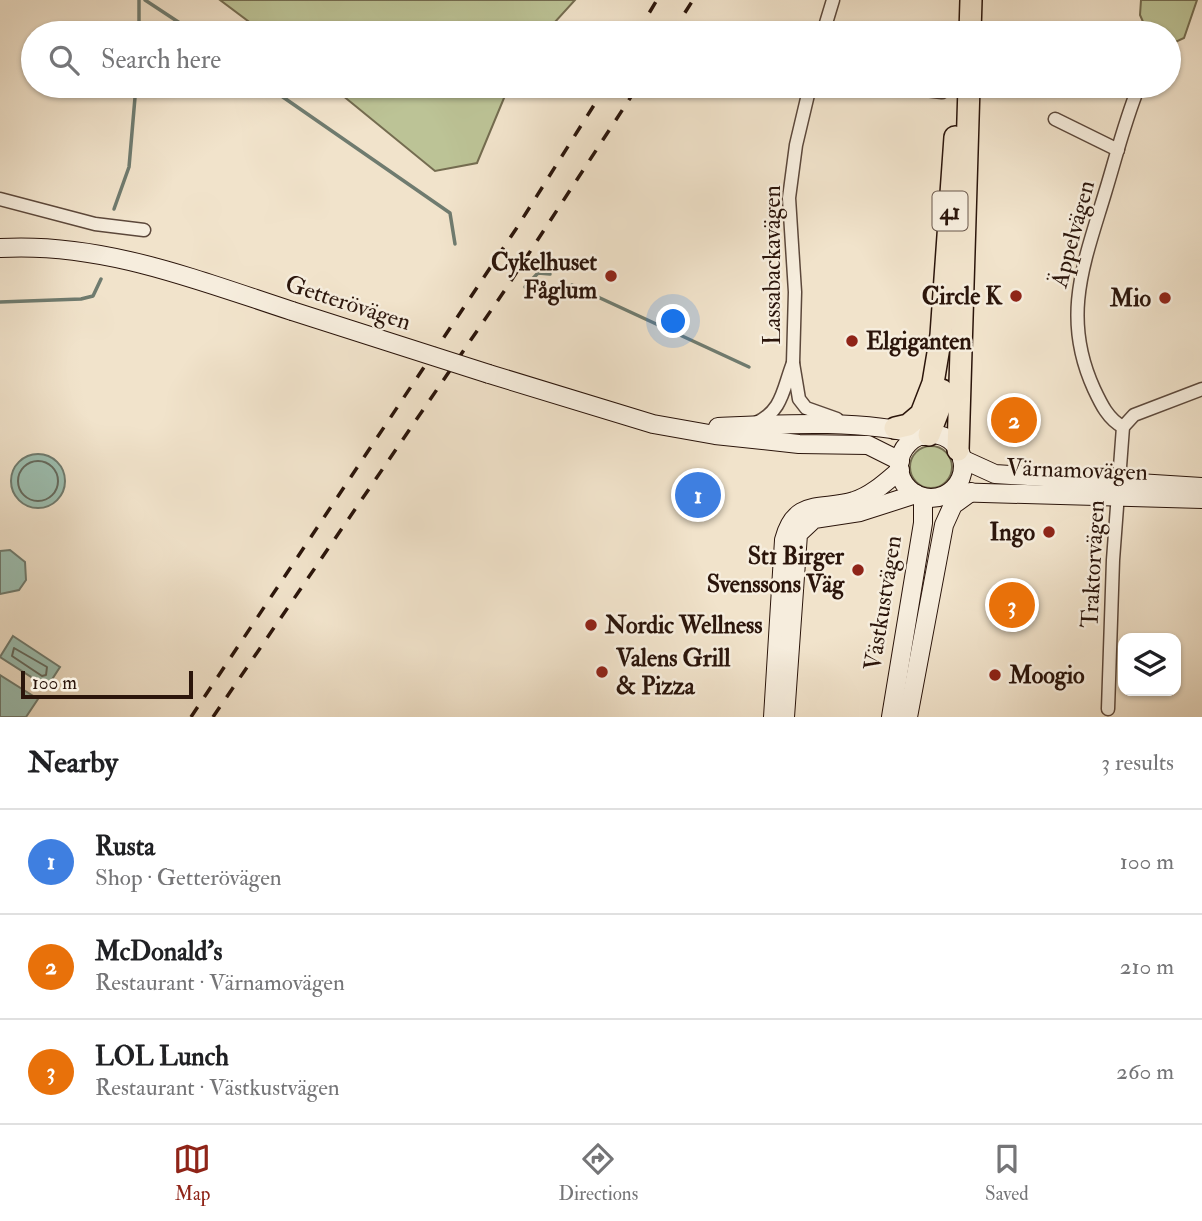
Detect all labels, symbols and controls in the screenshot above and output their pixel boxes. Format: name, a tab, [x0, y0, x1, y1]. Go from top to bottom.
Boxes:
search box	[21, 21, 1181, 98]
icon: search	[45, 41, 83, 79]
text: Search here	[101, 44, 221, 76]
street label: Äppelvägen	[1044, 177, 1102, 292]
street label: Lassabackavägen	[757, 185, 788, 345]
road number: 41	[932, 192, 968, 230]
place label: Cykelhuset Fåglum	[491, 247, 597, 306]
street label: Getterövägen	[281, 268, 415, 338]
marker: Cykelhuset Fåglum	[603, 268, 619, 284]
place label: Circle K	[922, 281, 1003, 312]
place label: Mio	[1109, 283, 1151, 314]
marker: Circle K	[1008, 288, 1024, 304]
marker: Mio	[1157, 290, 1173, 306]
your location	[656, 304, 690, 338]
place label: Elgiganten	[866, 326, 972, 357]
marker: Elgiganten	[844, 333, 860, 349]
pin: 2	[991, 394, 1037, 446]
street label: Värnamovägen	[1006, 452, 1148, 488]
pin: 1	[675, 469, 721, 521]
street label: Traktorvägen	[1074, 499, 1112, 629]
place label: Ingo	[990, 517, 1035, 548]
marker: Ingo	[1041, 524, 1057, 540]
street label: Västkustvägen	[857, 533, 909, 673]
place label: St1 Birger Svenssons Väg	[707, 541, 845, 600]
marker: St1 Birger Svenssons Väg	[850, 562, 866, 578]
pin: 3	[989, 579, 1035, 631]
place label: Nordic Wellness	[604, 610, 763, 641]
marker: Nordic Wellness	[583, 617, 599, 633]
map controls	[1118, 633, 1181, 696]
button: layers	[1118, 633, 1181, 696]
place label: Valens Grill & Pizza	[615, 643, 731, 702]
place label: Moogio	[1008, 660, 1085, 691]
marker: Valens Grill & Pizza	[594, 664, 610, 680]
marker: Moogio	[987, 667, 1003, 683]
scale bar	[21, 668, 192, 700]
text: 100 m	[32, 671, 77, 695]
text: Nearby	[28, 744, 118, 781]
text: 3 results	[1101, 748, 1174, 777]
text: Rusta	[95, 831, 155, 863]
text: 1	[47, 847, 55, 876]
text: 100 m	[1120, 847, 1174, 876]
text: Shop · Getterövägen	[95, 863, 282, 892]
text: McDonald's	[95, 936, 222, 968]
text: 2	[45, 952, 57, 981]
text: 210 m	[1120, 952, 1174, 981]
text: Restaurant · Värnamovägen	[95, 968, 345, 997]
text: LOL Lunch	[95, 1041, 229, 1073]
text: 3	[47, 1057, 55, 1086]
text: 260 m	[1116, 1057, 1174, 1086]
text: Restaurant · Västkustvägen	[95, 1073, 340, 1102]
tab: Map	[173, 1140, 211, 1206]
tab: Directions	[558, 1140, 638, 1206]
tab: Saved	[985, 1140, 1029, 1206]

